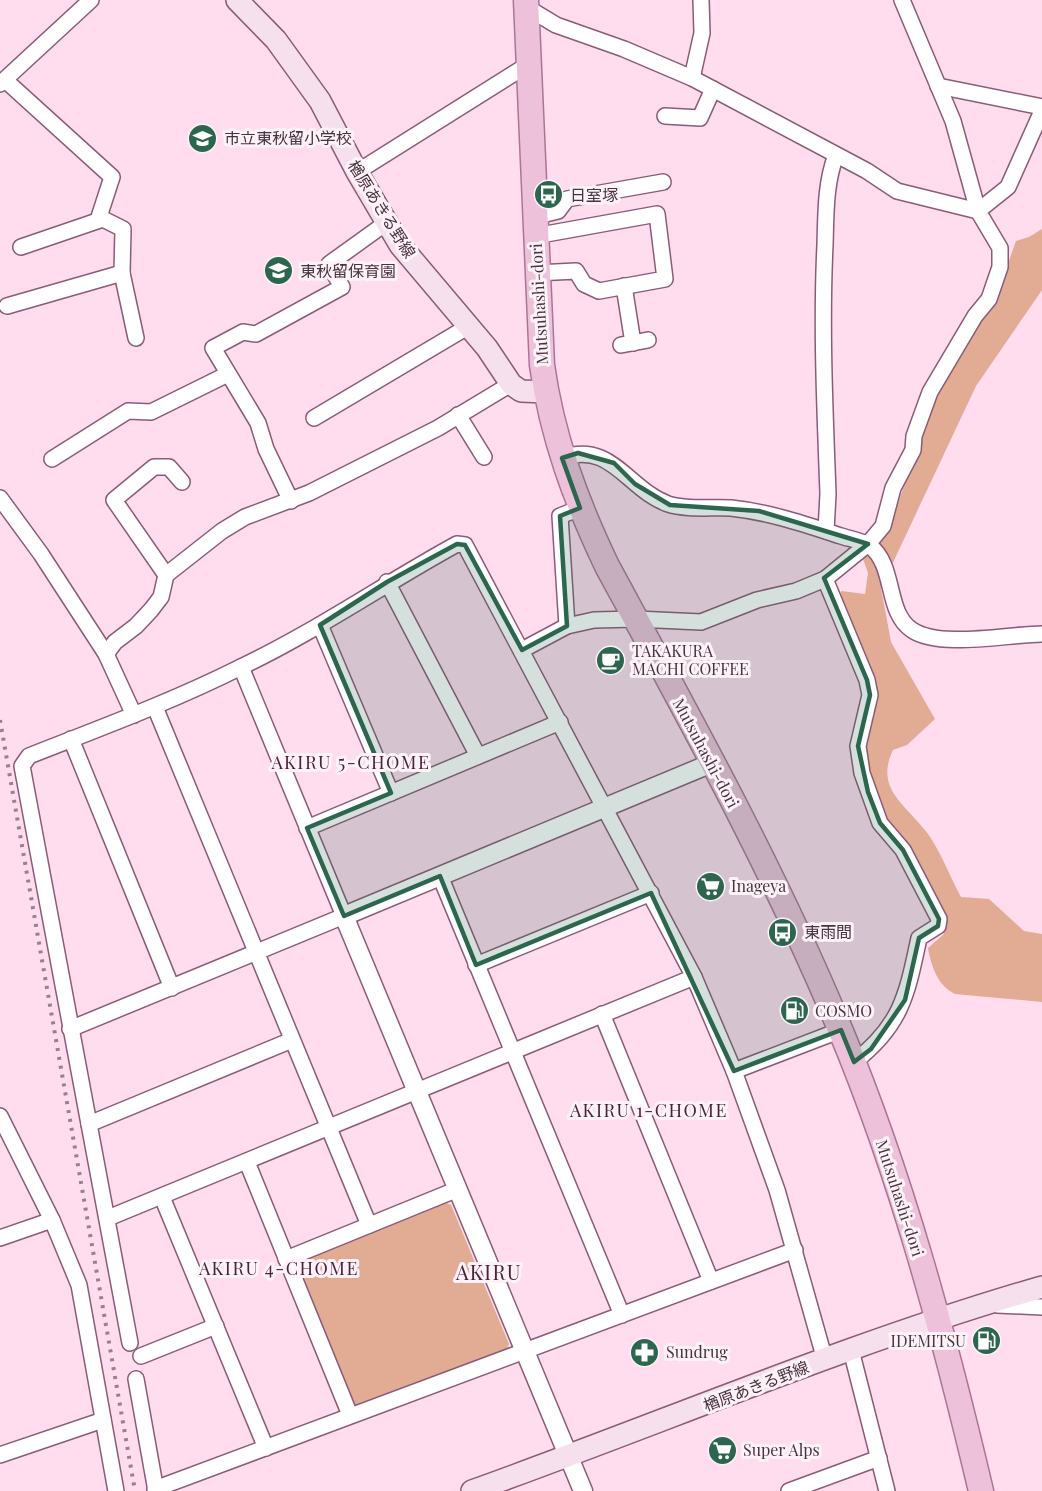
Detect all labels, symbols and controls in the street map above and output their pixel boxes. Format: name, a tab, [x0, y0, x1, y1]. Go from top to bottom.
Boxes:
school or university icon: 市立東秋留小学校	[187, 122, 219, 154]
place label: 市立東秋留小学校	[224, 127, 352, 148]
street label: 楢原あきる野線	[344, 156, 421, 262]
bus stop icon: 日室塚	[533, 179, 565, 211]
place label: 日室塚	[570, 184, 618, 205]
street label: Mutsuhashi-dori	[525, 243, 552, 365]
school or university icon: 東秋留保育園	[263, 255, 295, 287]
place label: 東秋留保育園	[300, 260, 396, 281]
place label: TAKAKURA MACHI COFFEE	[632, 640, 749, 679]
cafe icon: TAKAKURA MACHI COFFEE	[595, 644, 627, 676]
street label: Mutsuhashi-dori	[669, 694, 744, 812]
district label: AKIRU 5-CHOME	[271, 750, 430, 774]
supermarket icon: Inageya	[694, 870, 726, 902]
place label: Inageya	[731, 875, 786, 896]
bus stop icon: 東雨間	[767, 916, 799, 948]
place label: 東雨間	[804, 921, 852, 942]
fuel station icon: COSMO	[778, 995, 810, 1027]
place label: COSMO	[815, 1000, 872, 1021]
district label: AKIRU 1-CHOME	[569, 1098, 728, 1122]
street label: Mutsuhashi-dori	[872, 1137, 929, 1259]
district label: AKIRU 4-CHOME	[198, 1256, 359, 1280]
district label: AKIRU	[455, 1258, 522, 1285]
fuel station icon: IDEMITSU	[971, 1325, 1003, 1357]
place label: IDEMITSU	[891, 1330, 966, 1351]
pharmacy icon: Sundrug	[629, 1336, 661, 1368]
place label: Sundrug	[666, 1341, 728, 1362]
street label: 楢原あきる野線	[700, 1356, 812, 1415]
supermarket icon: Super Alps	[706, 1434, 738, 1466]
place label: Super Alps	[743, 1439, 820, 1460]

